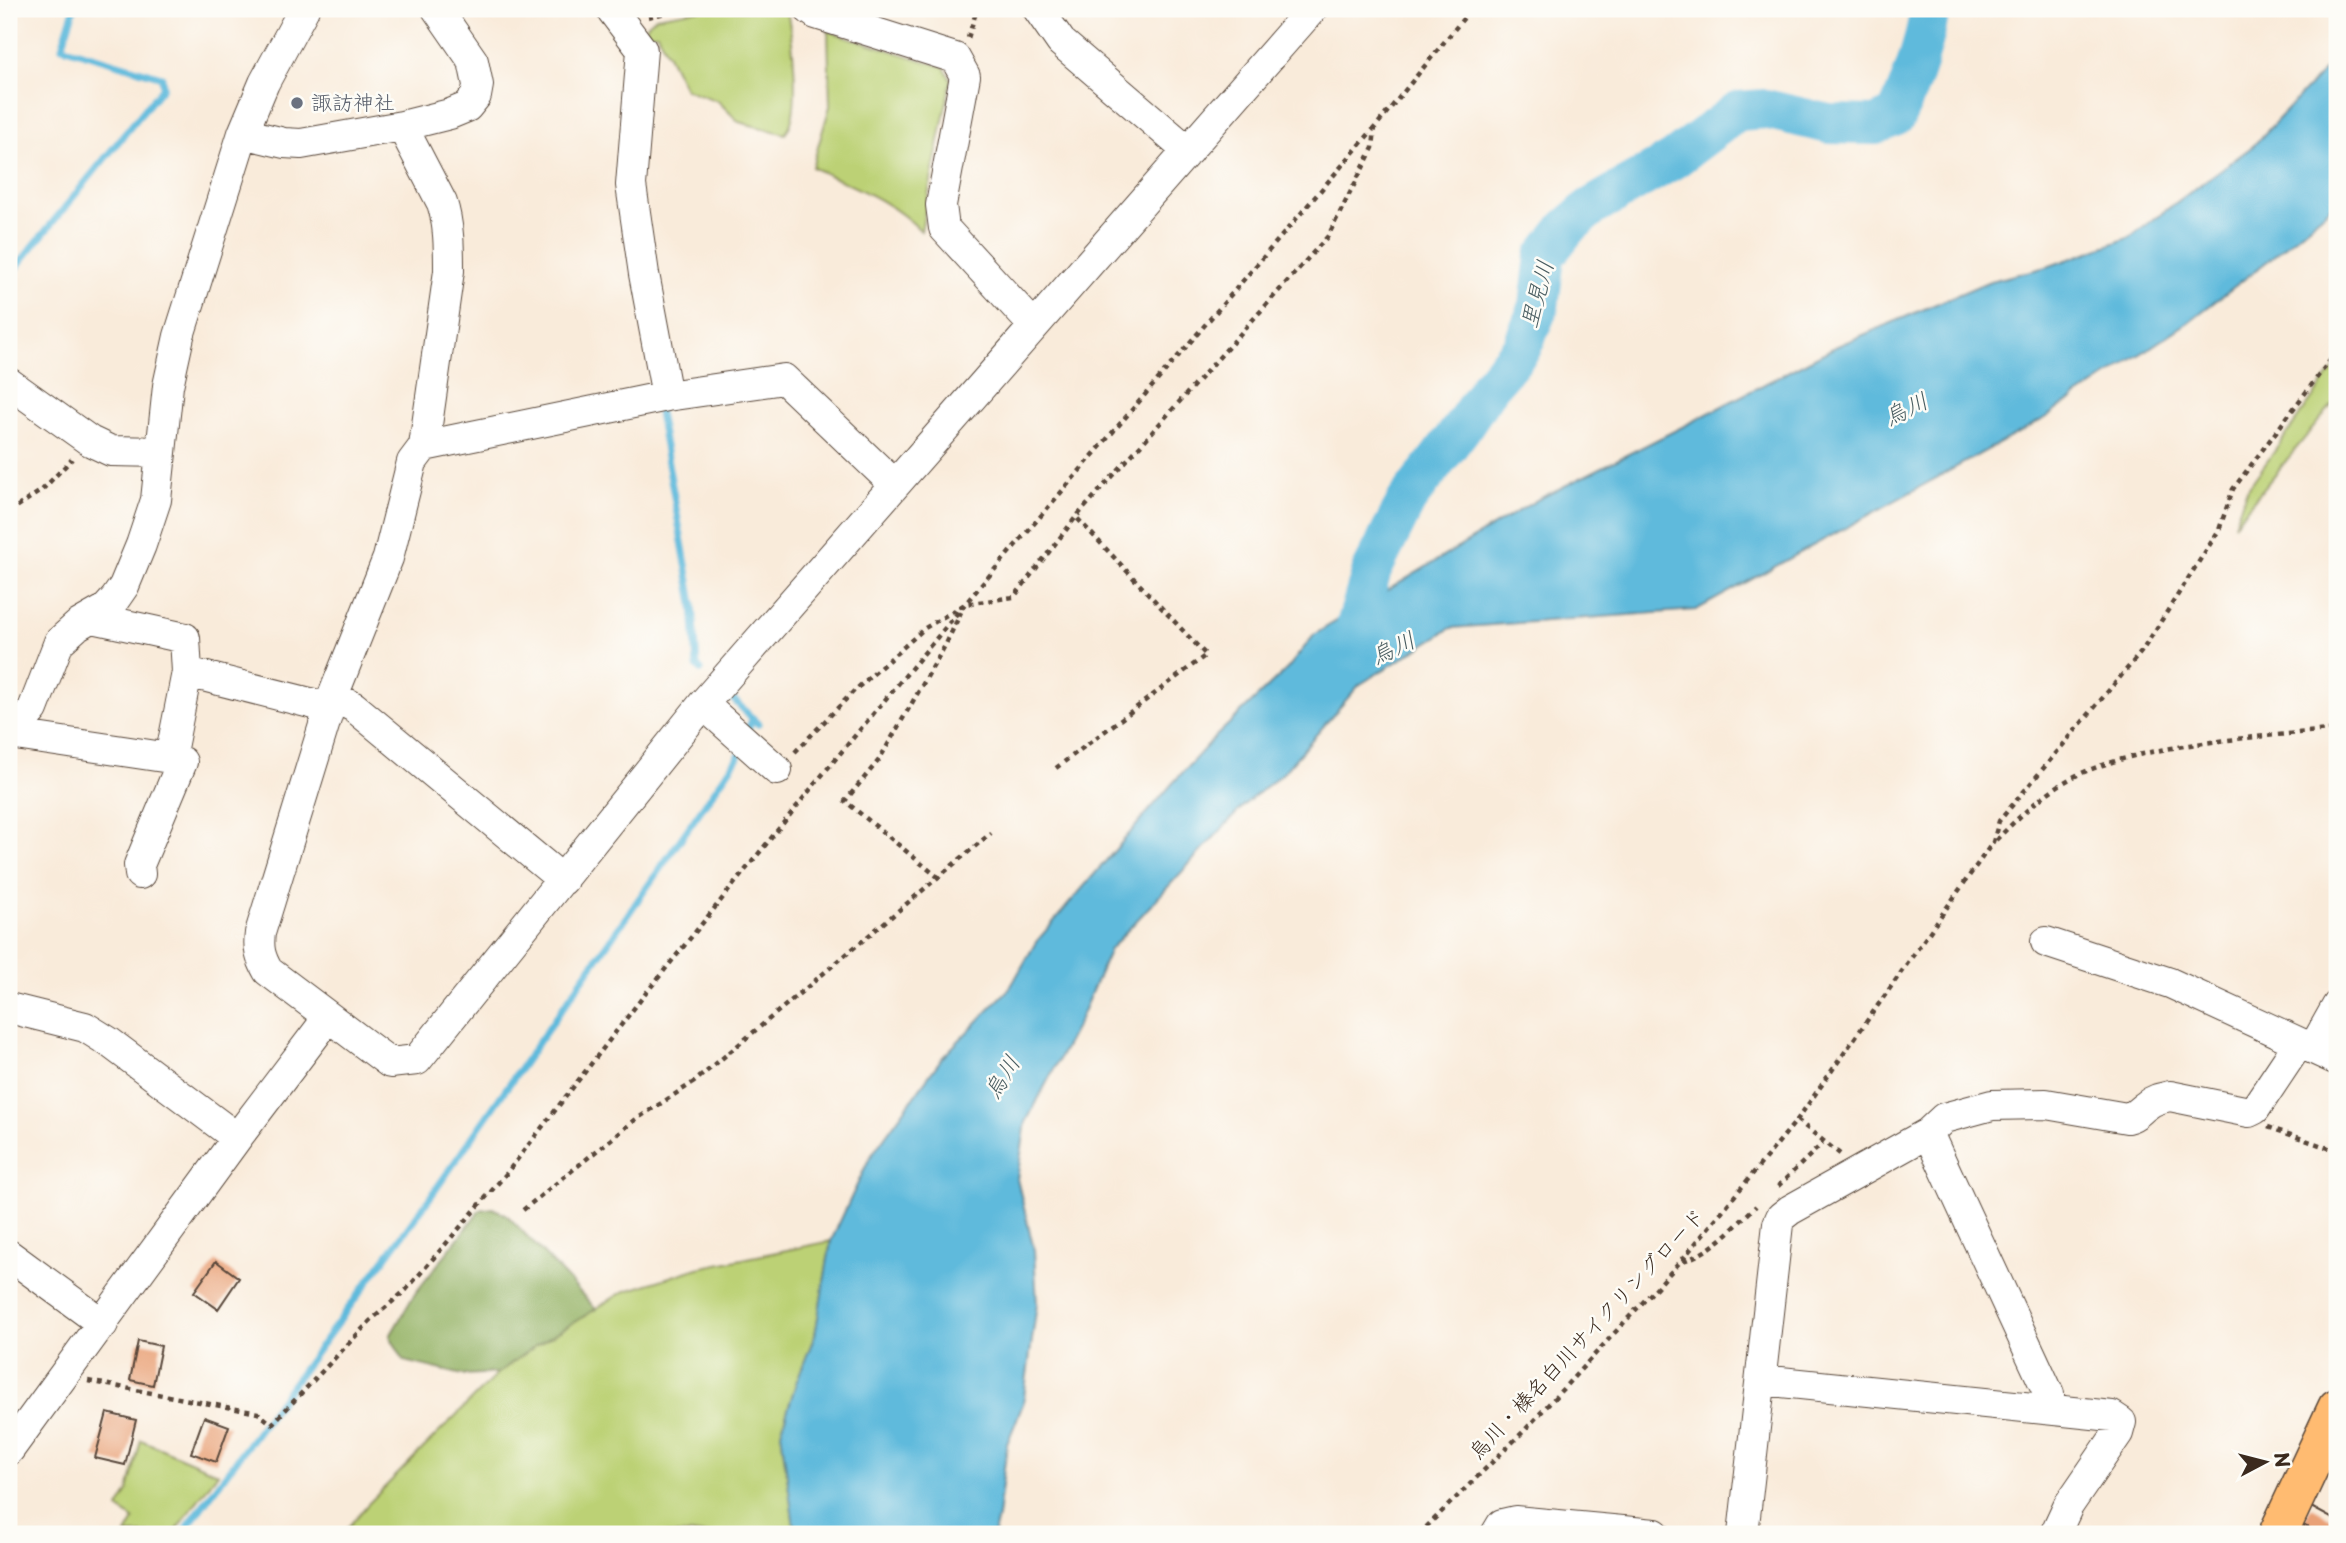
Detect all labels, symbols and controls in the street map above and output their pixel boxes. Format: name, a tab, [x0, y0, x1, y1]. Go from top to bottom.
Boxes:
place label: 諏訪神社	[311, 85, 395, 117]
marker: 諏訪神社	[289, 95, 305, 111]
water label: 里見川	[1510, 256, 1561, 331]
water label: 烏川	[1877, 382, 1934, 433]
water label: 烏川	[1364, 621, 1421, 672]
water label: 烏川	[974, 1047, 1028, 1105]
street label: 烏川・榛名白川サイクリングロード	[1460, 1200, 1711, 1466]
north arrow	[2230, 1428, 2300, 1498]
text: N	[2268, 1451, 2298, 1469]

